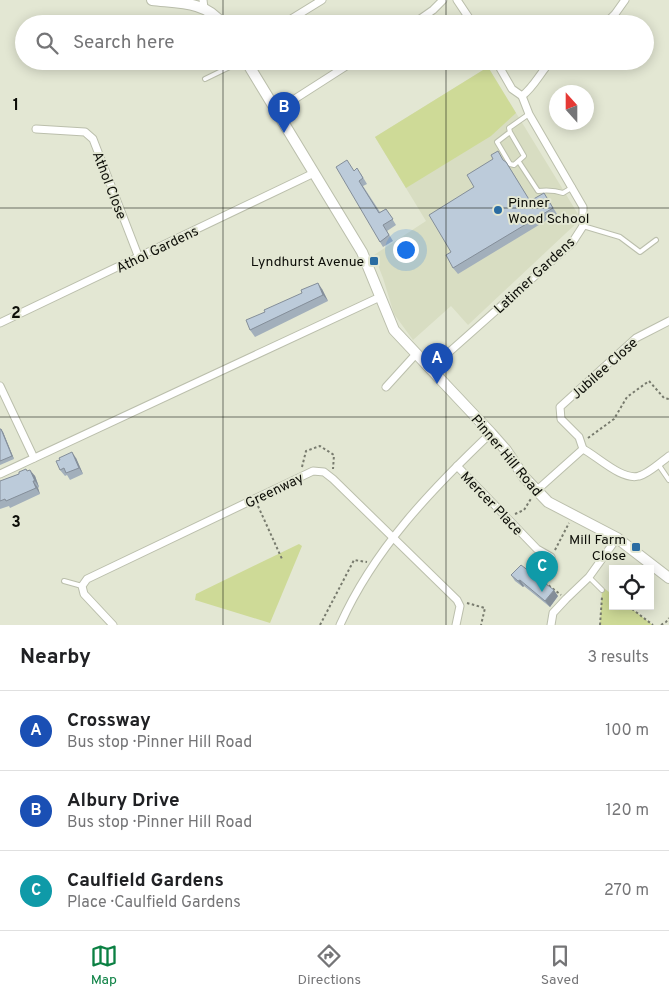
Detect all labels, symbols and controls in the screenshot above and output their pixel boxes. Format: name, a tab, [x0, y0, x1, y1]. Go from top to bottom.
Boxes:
search box	[15, 15, 654, 70]
icon: search	[33, 29, 61, 57]
text: Search here	[73, 31, 175, 55]
north arrow	[549, 85, 594, 130]
pin: B	[268, 92, 300, 133]
text: 1	[13, 96, 19, 116]
street label: Athol Close	[88, 149, 129, 222]
place label: Pinner Wood School	[508, 195, 589, 228]
marker: Pinner Wood School	[492, 204, 504, 216]
street label: Athol Gardens	[114, 223, 202, 278]
street label: Latimer Gardens	[491, 234, 579, 318]
your location	[393, 237, 419, 263]
place label: Lyndhurst Avenue	[251, 254, 364, 271]
marker: Lyndhurst Avenue	[368, 255, 380, 267]
text: 2	[11, 304, 21, 324]
street label: Jubilee Close	[568, 335, 642, 403]
pin: A	[421, 343, 453, 384]
street label: Pinner Hill Road	[467, 412, 545, 500]
street label: Mercer Place	[456, 469, 526, 540]
street label: Greenway	[243, 470, 306, 513]
text: 3	[11, 513, 21, 533]
place label: Mill Farm Close	[569, 532, 626, 565]
marker: Mill Farm Close	[630, 541, 642, 553]
pin: C	[526, 551, 558, 592]
map controls	[609, 565, 654, 610]
button: locate	[609, 565, 654, 610]
text: Nearby	[20, 644, 91, 671]
text: 3 results	[587, 648, 649, 668]
text: Crossway	[67, 709, 151, 733]
text: A	[30, 721, 42, 741]
text: 100 m	[605, 721, 649, 741]
text: Bus stop · Pinner Hill Road	[67, 733, 252, 753]
text: Albury Drive	[67, 789, 180, 813]
text: B	[30, 801, 42, 821]
text: 120 m	[606, 801, 649, 821]
text: Bus stop · Pinner Hill Road	[67, 813, 252, 833]
text: Caulfield Gardens	[67, 869, 224, 893]
text: C	[31, 881, 41, 901]
text: 270 m	[604, 881, 649, 901]
text: Place · Caulfield Gardens	[67, 893, 241, 913]
tab: Map	[90, 942, 118, 989]
tab: Directions	[297, 942, 361, 989]
tab: Saved	[541, 942, 579, 989]

